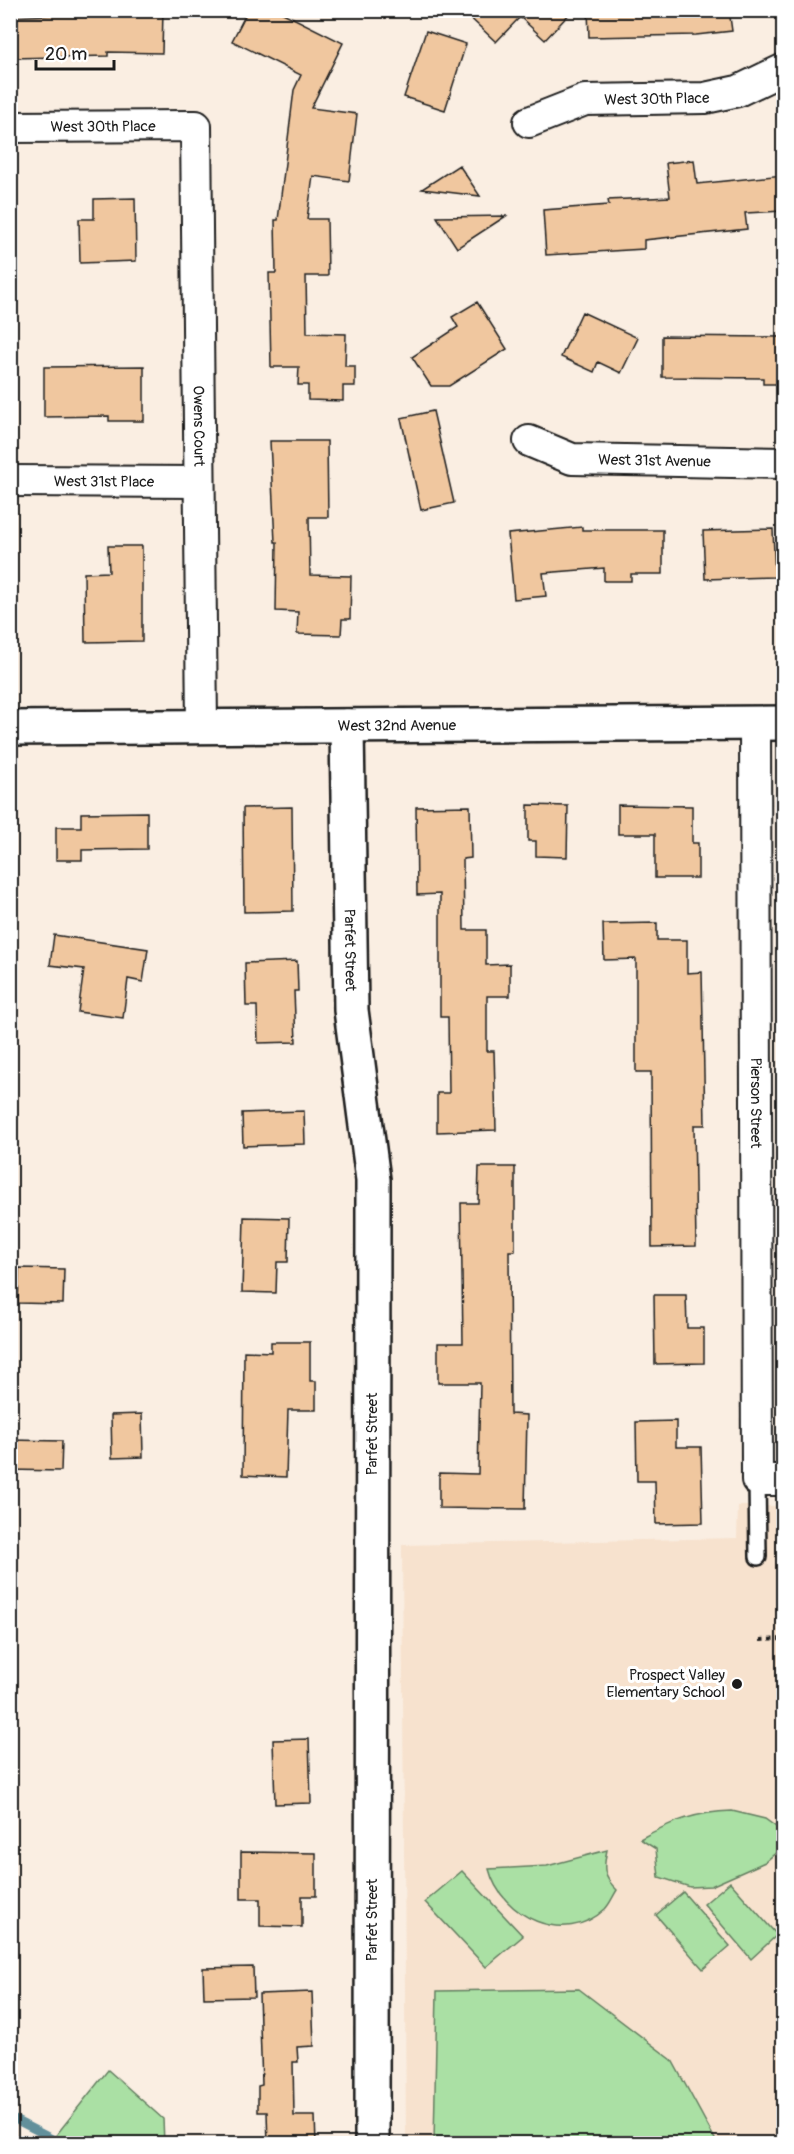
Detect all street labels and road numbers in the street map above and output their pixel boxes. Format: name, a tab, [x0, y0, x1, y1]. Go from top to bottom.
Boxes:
street label: West 30th Place	[604, 88, 712, 109]
street label: West 30th Place	[50, 117, 156, 136]
street label: Owens Court	[189, 385, 209, 468]
street label: West 31st Avenue	[598, 450, 711, 471]
street label: West 31st Place	[54, 472, 155, 491]
street label: West 32nd Avenue	[338, 716, 457, 735]
street label: Parfet Street	[340, 909, 360, 992]
street label: Pierson Street	[746, 1058, 766, 1149]
street label: Parfet Street	[363, 1392, 382, 1475]
street label: Parfet Street	[363, 1878, 382, 1961]

